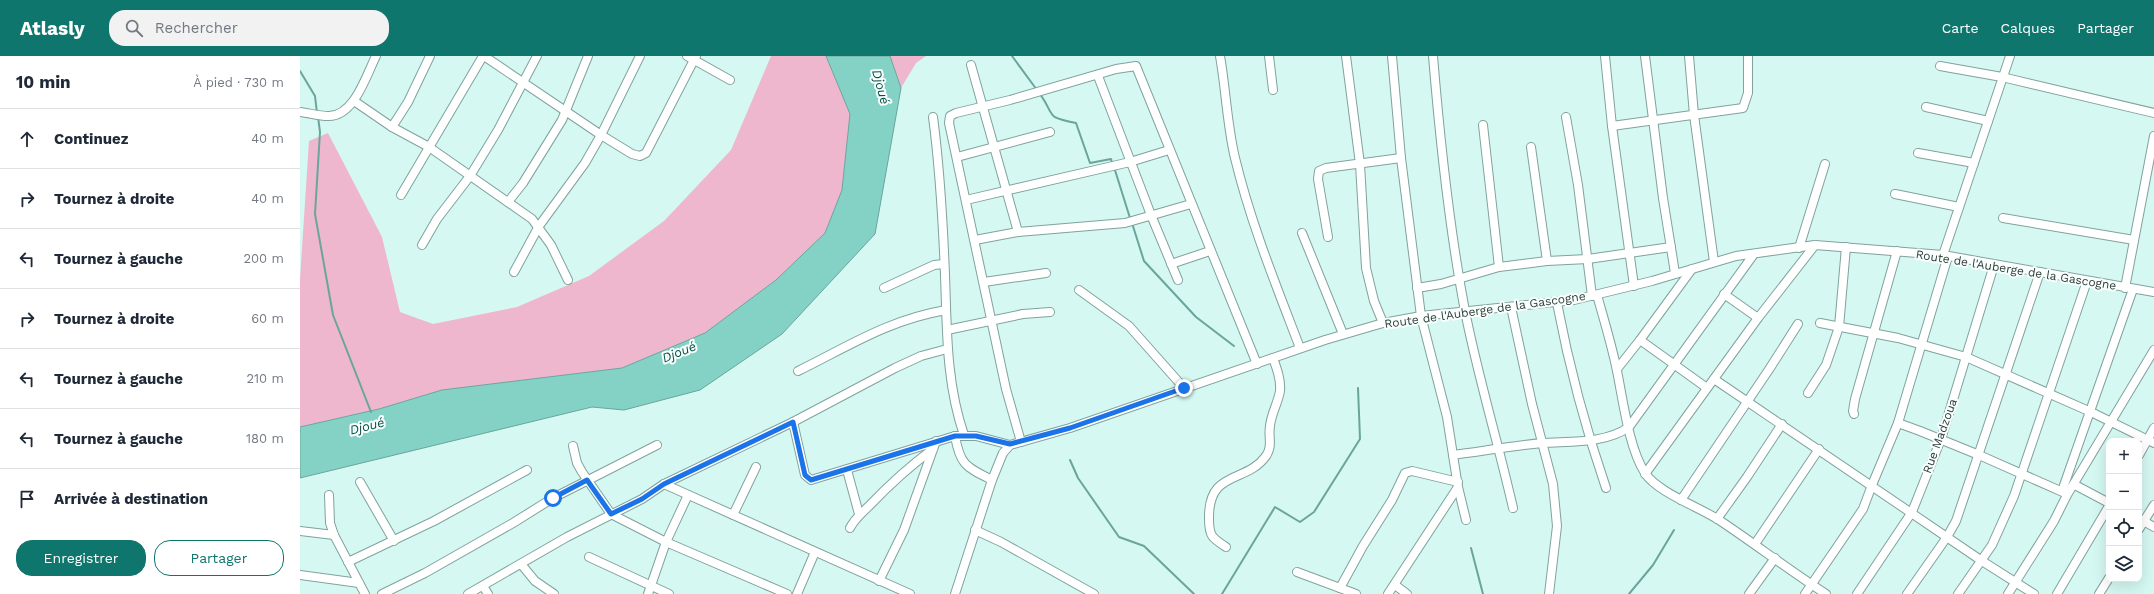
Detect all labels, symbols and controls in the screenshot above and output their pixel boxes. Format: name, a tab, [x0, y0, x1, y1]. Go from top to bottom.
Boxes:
search box	[109, 10, 389, 46]
text: Atlasly	[20, 17, 85, 40]
icon: search	[123, 17, 145, 39]
text: Rechercher	[155, 19, 238, 37]
text: Carte	[1942, 20, 1979, 36]
text: Calques	[2001, 20, 2055, 36]
text: Partager	[2077, 20, 2134, 36]
water label: Djoué	[869, 68, 893, 106]
text: 10 min	[16, 72, 71, 92]
text: À pied · 730 m	[193, 75, 284, 90]
icon: ahead	[16, 128, 38, 150]
text: Continuez	[54, 130, 128, 148]
text: 40 m	[251, 131, 284, 146]
icon: right	[16, 188, 38, 210]
text: Tournez à droite	[54, 190, 174, 208]
text: 40 m	[251, 191, 284, 206]
street label: Route de l'Auberge de la Gascogne	[1915, 247, 2117, 293]
icon: left	[16, 248, 38, 270]
text: Tournez à gauche	[54, 250, 183, 268]
text: 200 m	[243, 251, 284, 266]
street label: Route de l'Auberge de la Gascogne	[1384, 289, 1587, 331]
icon: right	[16, 308, 38, 330]
text: Tournez à droite	[54, 310, 174, 328]
text: 60 m	[251, 311, 284, 326]
water label: Djoué	[660, 338, 698, 366]
icon: left	[16, 368, 38, 390]
text: Tournez à gauche	[54, 370, 183, 388]
text: 210 m	[246, 371, 284, 386]
route end	[1175, 379, 1193, 397]
street label: Rue Madzoua	[1920, 397, 1960, 475]
water label: Djoué	[348, 414, 386, 438]
icon: left	[16, 428, 38, 450]
text: Tournez à gauche	[54, 430, 183, 448]
text: 180 m	[246, 431, 284, 446]
map controls	[2106, 438, 2142, 582]
button: +	[2106, 438, 2142, 474]
button: −	[2106, 474, 2142, 510]
icon: arrive	[16, 488, 38, 510]
route start	[544, 489, 562, 507]
text: Arrivée à destination	[54, 490, 208, 508]
button: locate	[2106, 510, 2142, 546]
button: Enregistrer	[16, 540, 146, 576]
button: Partager	[154, 540, 284, 576]
button: layers	[2106, 546, 2142, 582]

